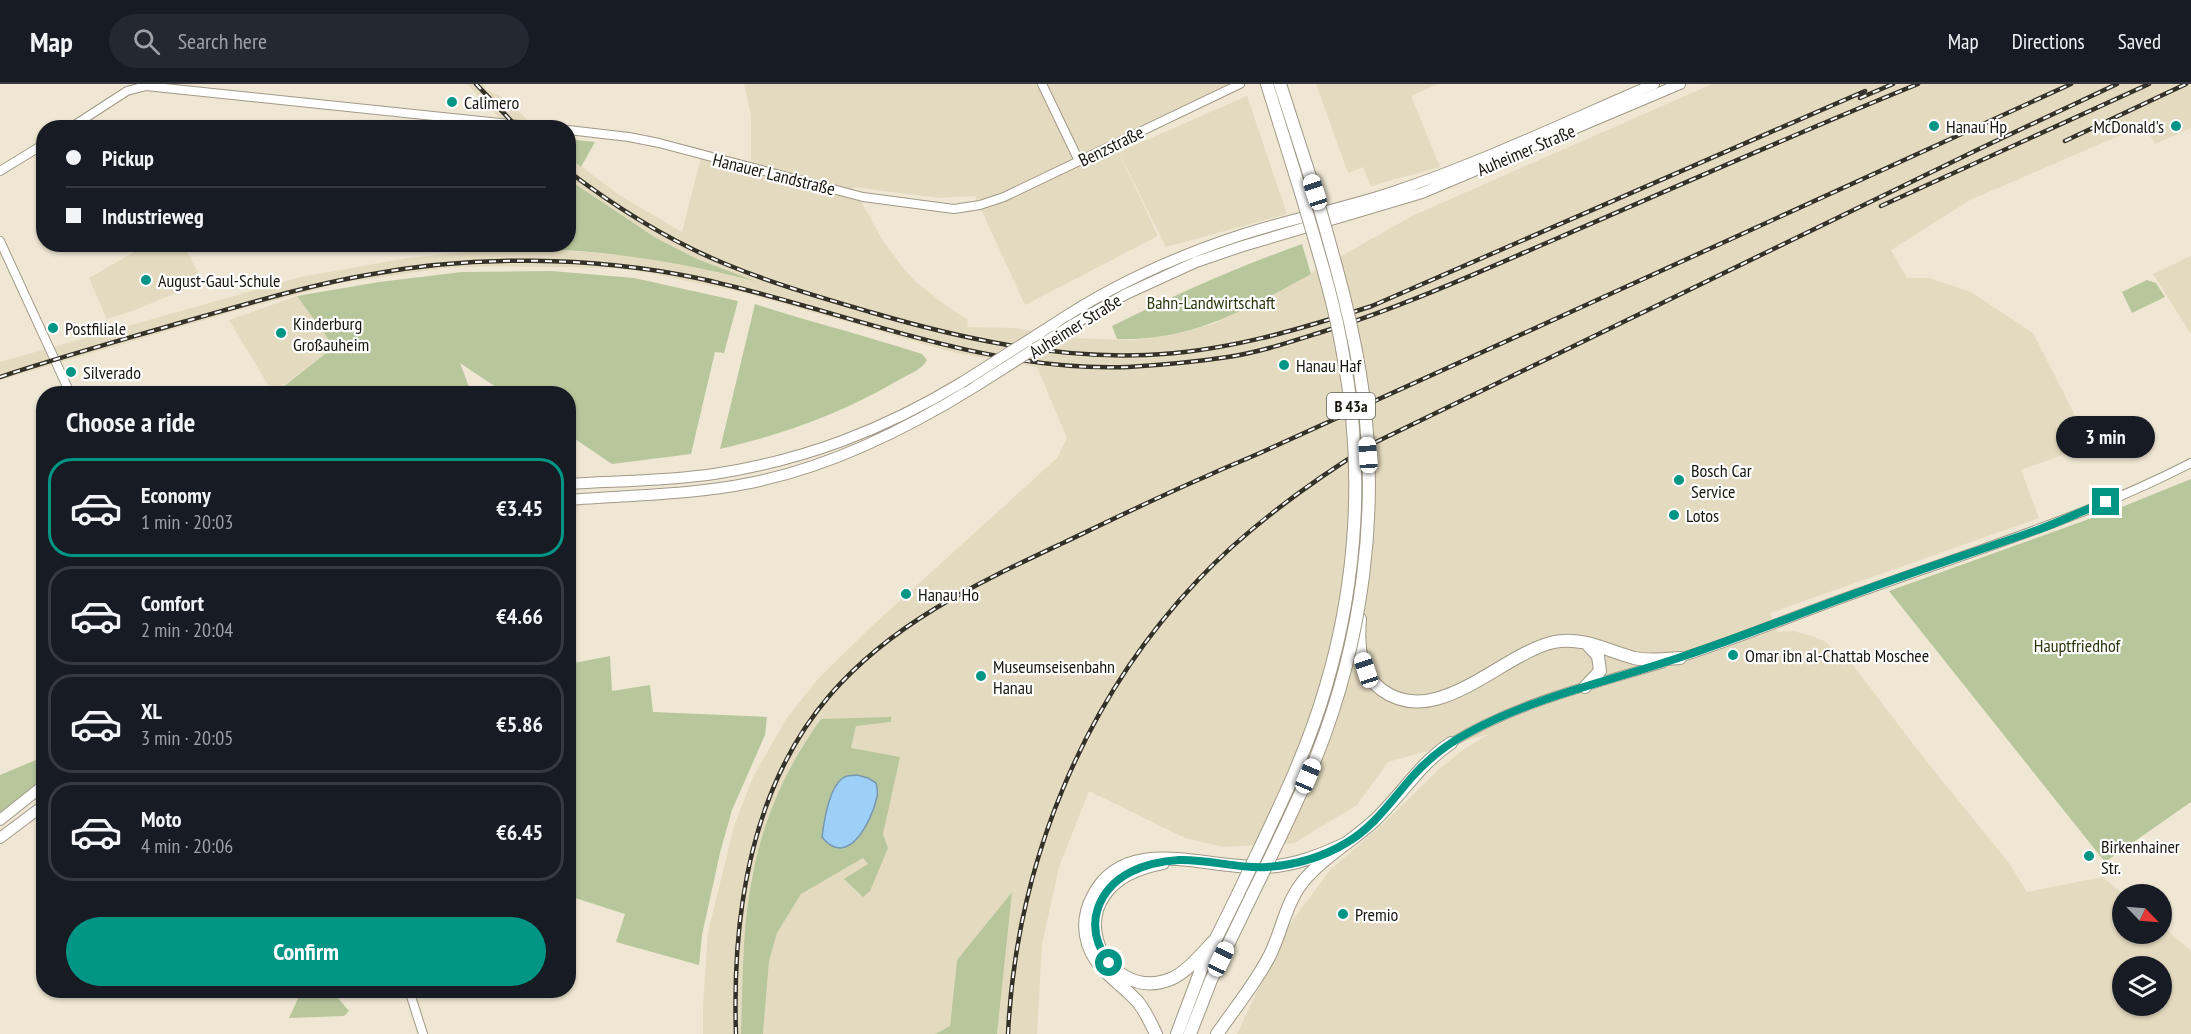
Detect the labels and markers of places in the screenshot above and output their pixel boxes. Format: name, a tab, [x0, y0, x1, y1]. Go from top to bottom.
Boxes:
place label: Calimero	[464, 91, 519, 114]
marker: Calimero	[445, 95, 459, 109]
place label: Hanau Hp	[1946, 115, 2007, 138]
place label: McDonald's	[2093, 115, 2164, 138]
marker: Hanau Hp	[1927, 119, 1941, 133]
marker: McDonald's	[2169, 119, 2183, 133]
place label: August-Gaul-Schule	[158, 269, 281, 292]
marker: August-Gaul-Schule	[139, 273, 153, 287]
place label: Kinderburg Großauheim	[293, 312, 369, 356]
place label: Postfiliale	[65, 317, 126, 340]
marker: Postfiliale	[46, 321, 60, 335]
marker: Kinderburg Großauheim	[274, 326, 288, 340]
place label: Hanau Haf	[1296, 354, 1362, 377]
marker: Hanau Haf	[1277, 358, 1291, 372]
place label: Silverado	[83, 361, 141, 384]
marker: Silverado	[64, 365, 78, 379]
place label: Bosch Car Service	[1691, 459, 1752, 503]
marker: Bosch Car Service	[1672, 473, 1686, 487]
place label: Lotos	[1686, 504, 1719, 527]
marker: Lotos	[1667, 508, 1681, 522]
place label: Hanau Ho	[918, 583, 979, 606]
marker: Hanau Ho	[899, 587, 913, 601]
place label: Omar ibn al-Chattab Moschee	[1745, 644, 1929, 667]
marker: Omar ibn al-Chattab Moschee	[1726, 648, 1740, 662]
place label: Museumseisenbahn Hanau	[993, 655, 1115, 699]
marker: Museumseisenbahn Hanau	[974, 669, 988, 683]
place label: Birkenhainer Str.	[2101, 835, 2180, 879]
marker: Birkenhainer Str.	[2082, 849, 2096, 863]
place label: Premio	[1355, 903, 1399, 926]
marker: Premio	[1336, 907, 1350, 921]

